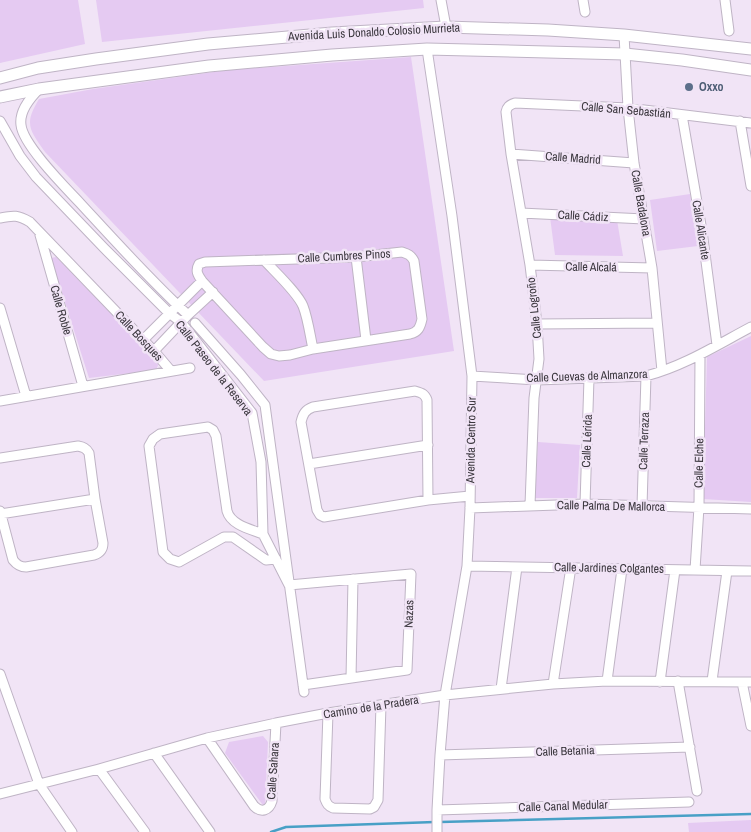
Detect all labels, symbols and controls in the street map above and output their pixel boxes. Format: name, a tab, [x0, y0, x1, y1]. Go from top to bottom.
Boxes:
street label: Avenida Luis Donaldo Colosio Murrieta	[287, 19, 461, 45]
place label: Oxxo	[699, 79, 724, 95]
marker: Oxxo	[683, 81, 695, 93]
street label: Calle San Sebastián	[581, 98, 671, 122]
street label: Calle Madrid	[545, 148, 601, 168]
street label: Calle Badalona	[627, 169, 655, 238]
street label: Calle Alicante	[688, 199, 714, 261]
street label: Calle Cádiz	[557, 207, 609, 225]
street label: Calle Cumbres Pinos	[297, 246, 391, 266]
street label: Calle Alcalá	[565, 259, 617, 275]
street label: Calle Logroño	[523, 277, 545, 339]
street label: Calle Roble	[46, 283, 76, 337]
street label: Calle Bosques	[112, 307, 167, 365]
street label: Calle Paseo de la Reserva	[172, 317, 256, 419]
street label: Calle Cuevas de Almanzora	[526, 366, 648, 386]
street label: Avenida Centro Sur	[462, 396, 480, 484]
street label: Calle Terraza	[635, 411, 653, 470]
street label: Calle Lérida	[578, 414, 596, 468]
street label: Calle Elche	[691, 438, 707, 488]
street label: Calle Palma De Mallorca	[557, 497, 666, 515]
street label: Calle Jardines Colgantes	[554, 559, 664, 577]
street label: Nazas	[401, 600, 417, 628]
street label: Camino de la Pradera	[322, 691, 420, 722]
street label: Calle Sahara	[263, 742, 283, 800]
street label: Calle Betania	[535, 742, 595, 760]
street label: Calle Canal Medular	[518, 796, 609, 816]

